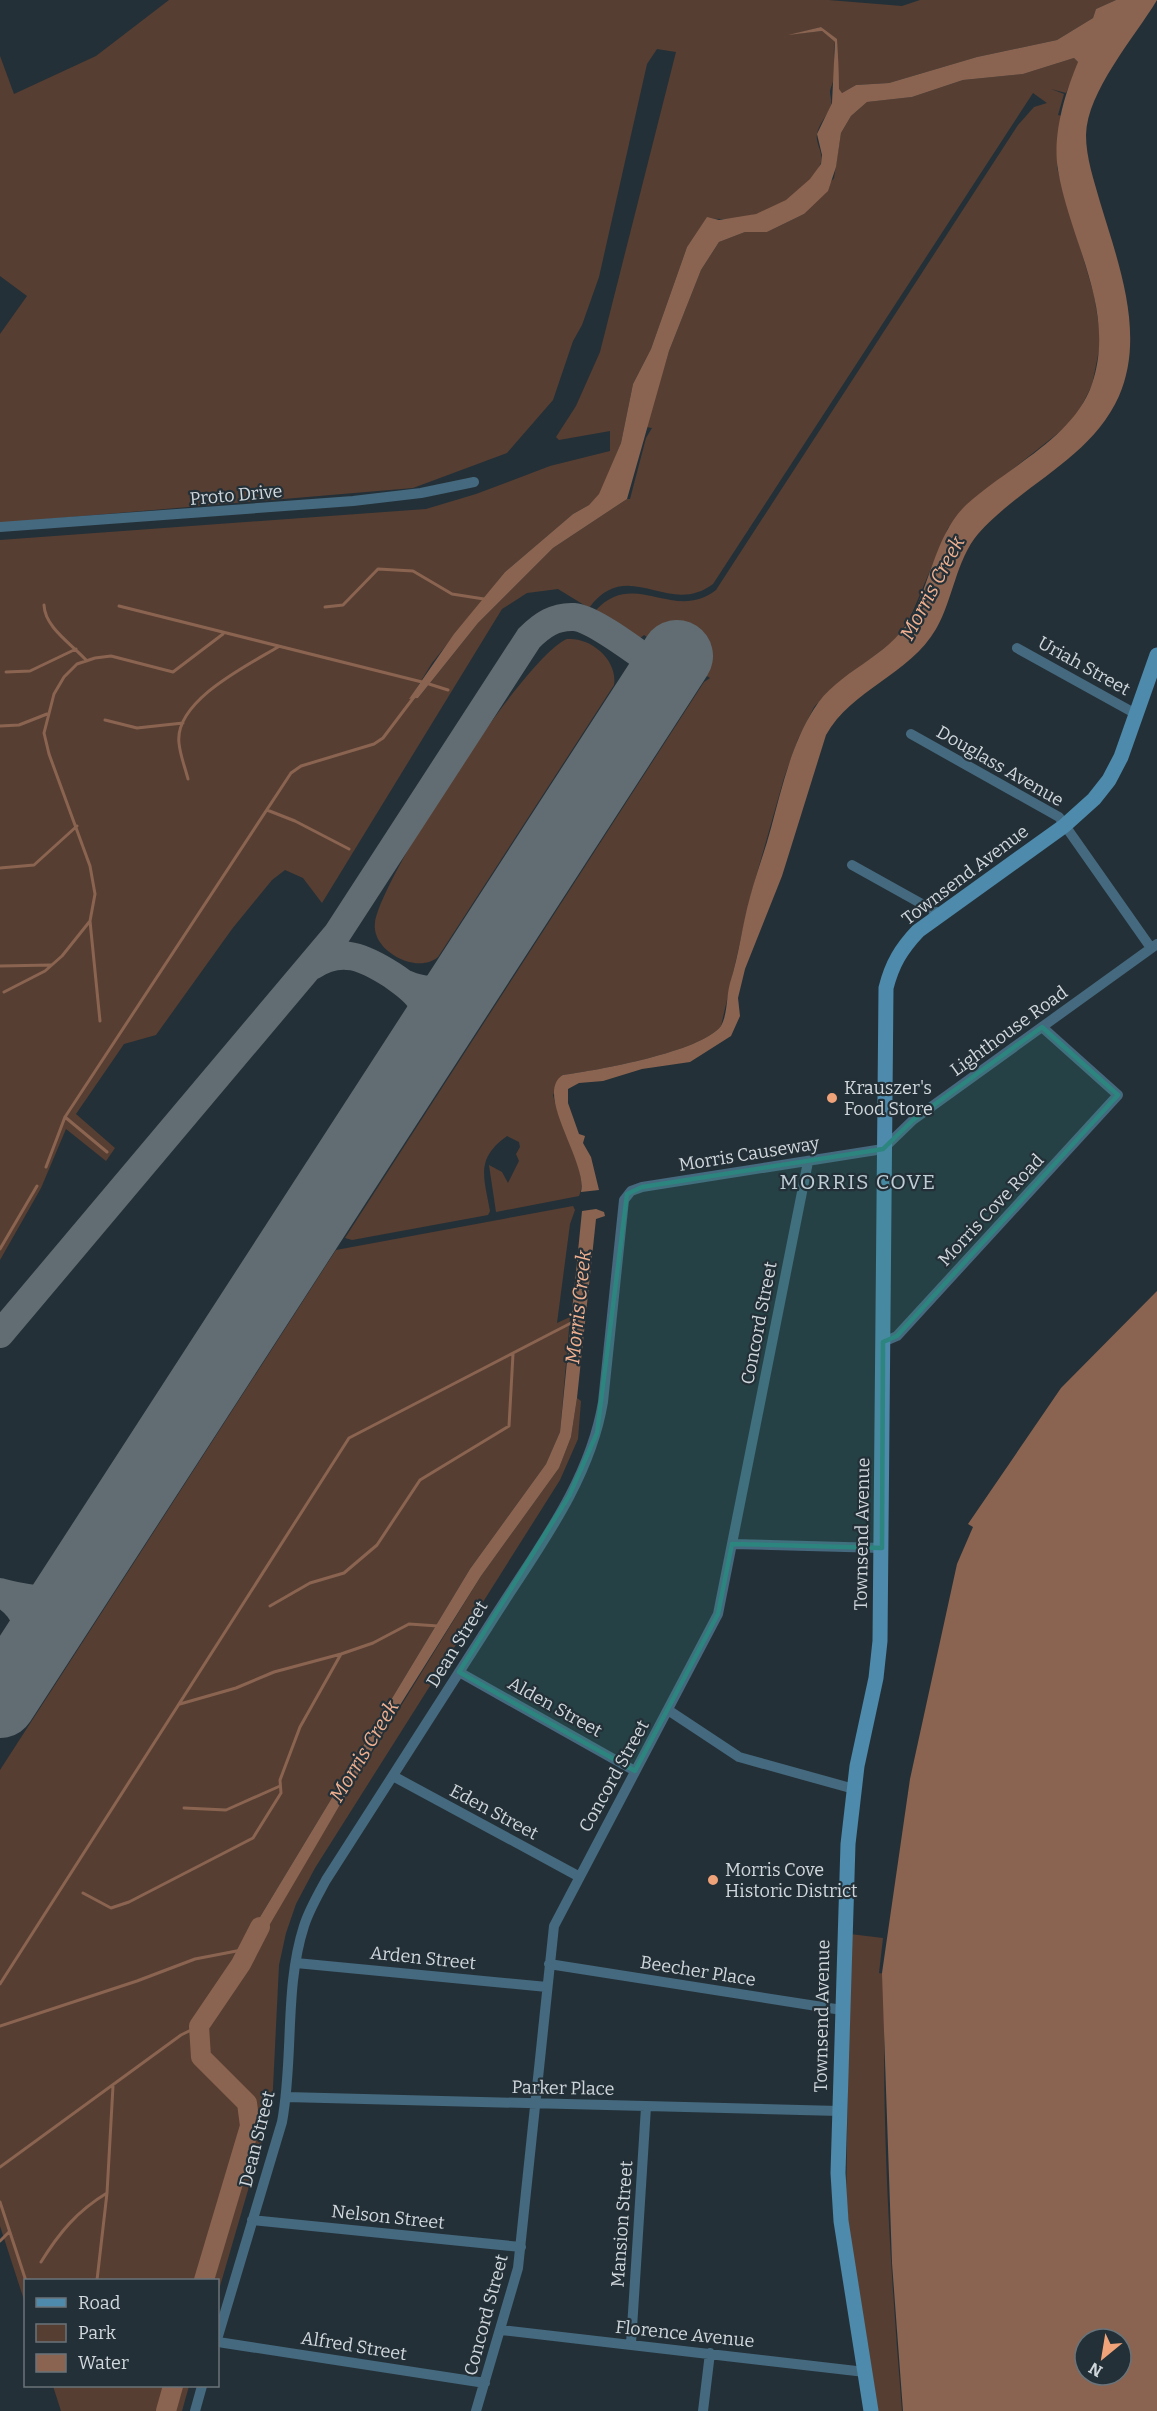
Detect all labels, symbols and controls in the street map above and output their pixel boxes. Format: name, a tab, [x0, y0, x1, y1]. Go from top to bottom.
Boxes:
street label: Proto Drive	[189, 480, 283, 510]
water label: Morris Creek	[895, 532, 969, 644]
street label: Uriah Street	[1034, 632, 1134, 701]
street label: Douglass Avenue	[933, 721, 1067, 811]
street label: Townsend Avenue	[897, 820, 1033, 930]
street label: Lighthouse Road	[946, 981, 1072, 1081]
place label: Krauszer's Food Store	[844, 1077, 933, 1120]
marker: Krauszer's Food Store	[825, 1091, 839, 1105]
street label: Morris Causeway	[677, 1132, 821, 1176]
street label: Morris Cove Road	[933, 1149, 1049, 1271]
district label: MORRIS COVE	[779, 1169, 937, 1195]
water label: Morris Creek	[560, 1249, 596, 1365]
street label: Concord Street	[736, 1259, 782, 1386]
street label: Townsend Avenue	[850, 1457, 874, 1611]
street label: Dean Street	[422, 1596, 493, 1692]
street label: Alden Street	[504, 1672, 606, 1742]
water label: Morris Creek	[324, 1696, 404, 1806]
street label: Concord Street	[574, 1716, 654, 1836]
street label: Eden Street	[446, 1779, 543, 1845]
place label: Morris Cove Historic District	[725, 1859, 858, 1902]
marker: Morris Cove Historic District	[706, 1873, 720, 1887]
street label: Townsend Avenue	[810, 1939, 834, 2093]
street label: Arden Street	[369, 1942, 477, 1975]
street label: Beecher Place	[639, 1951, 757, 1991]
street label: Parker Place	[511, 2076, 615, 2100]
street label: Dean Street	[234, 2088, 280, 2189]
street label: Mansion Street	[607, 2159, 637, 2288]
street label: Nelson Street	[330, 2200, 446, 2234]
street label: Concord Street	[459, 2251, 513, 2378]
legend	[24, 2279, 219, 2387]
text: Road	[78, 2292, 121, 2314]
street label: Florence Avenue	[614, 2316, 756, 2352]
text: Park	[78, 2322, 117, 2344]
street label: Alfred Street	[300, 2327, 409, 2365]
north arrow	[1073, 2327, 1133, 2387]
text: Water	[78, 2352, 129, 2374]
text: N	[1086, 2358, 1106, 2381]

